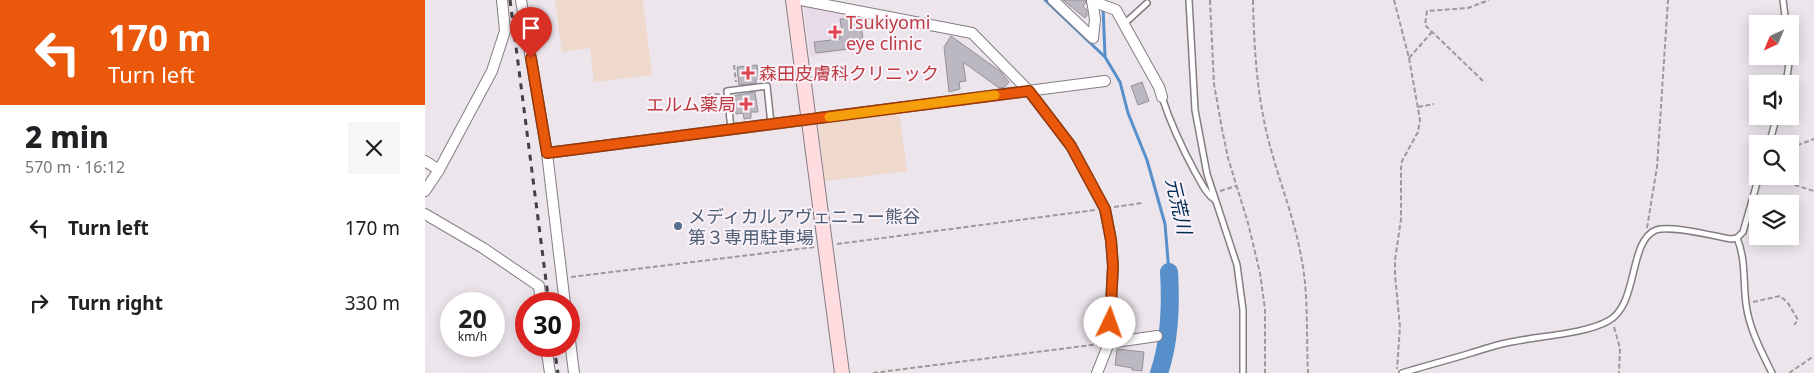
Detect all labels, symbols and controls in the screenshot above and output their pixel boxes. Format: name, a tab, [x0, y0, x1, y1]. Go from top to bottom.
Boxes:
pin	[510, 7, 552, 58]
place label: Tsukiyomi eye clinic	[846, 10, 930, 55]
text: 170 m	[108, 14, 211, 61]
icon: arrive	[517, 14, 545, 42]
north arrow	[1749, 15, 1799, 65]
map controls	[1749, 15, 1799, 245]
icon: left	[25, 20, 90, 85]
marker: Tsukiyomi eye clinic	[828, 25, 842, 39]
text: Turn left	[108, 59, 195, 89]
place label: 森田皮膚科クリニック	[759, 61, 939, 85]
marker: 森田皮膚科クリニック	[741, 66, 755, 80]
button: sound	[1749, 75, 1799, 125]
place label: エルム薬局	[646, 92, 736, 116]
marker: エルム薬局	[740, 98, 752, 110]
text: 2 min	[25, 116, 109, 157]
button: close	[348, 122, 400, 174]
button: search	[1749, 135, 1799, 185]
text: 570 m · 16:12	[25, 156, 125, 178]
water label: 元荒川	[1160, 175, 1199, 239]
button: layers	[1749, 195, 1799, 245]
place label: メディカルアヴェニュー熊谷 第３専用駐車場	[688, 204, 921, 249]
icon: left	[25, 214, 53, 242]
text: Turn left	[68, 215, 149, 241]
text: 170 m	[345, 215, 400, 241]
marker: メディカルアヴェニュー熊谷 第３専用駐車場	[672, 220, 684, 232]
icon: right	[25, 289, 53, 317]
text: Turn right	[68, 290, 163, 316]
text: 330 m	[345, 290, 400, 316]
speed limit sign: 30	[515, 292, 580, 357]
position arrow	[1083, 296, 1135, 348]
text: 20	[458, 301, 487, 335]
text: km/h	[458, 328, 487, 345]

